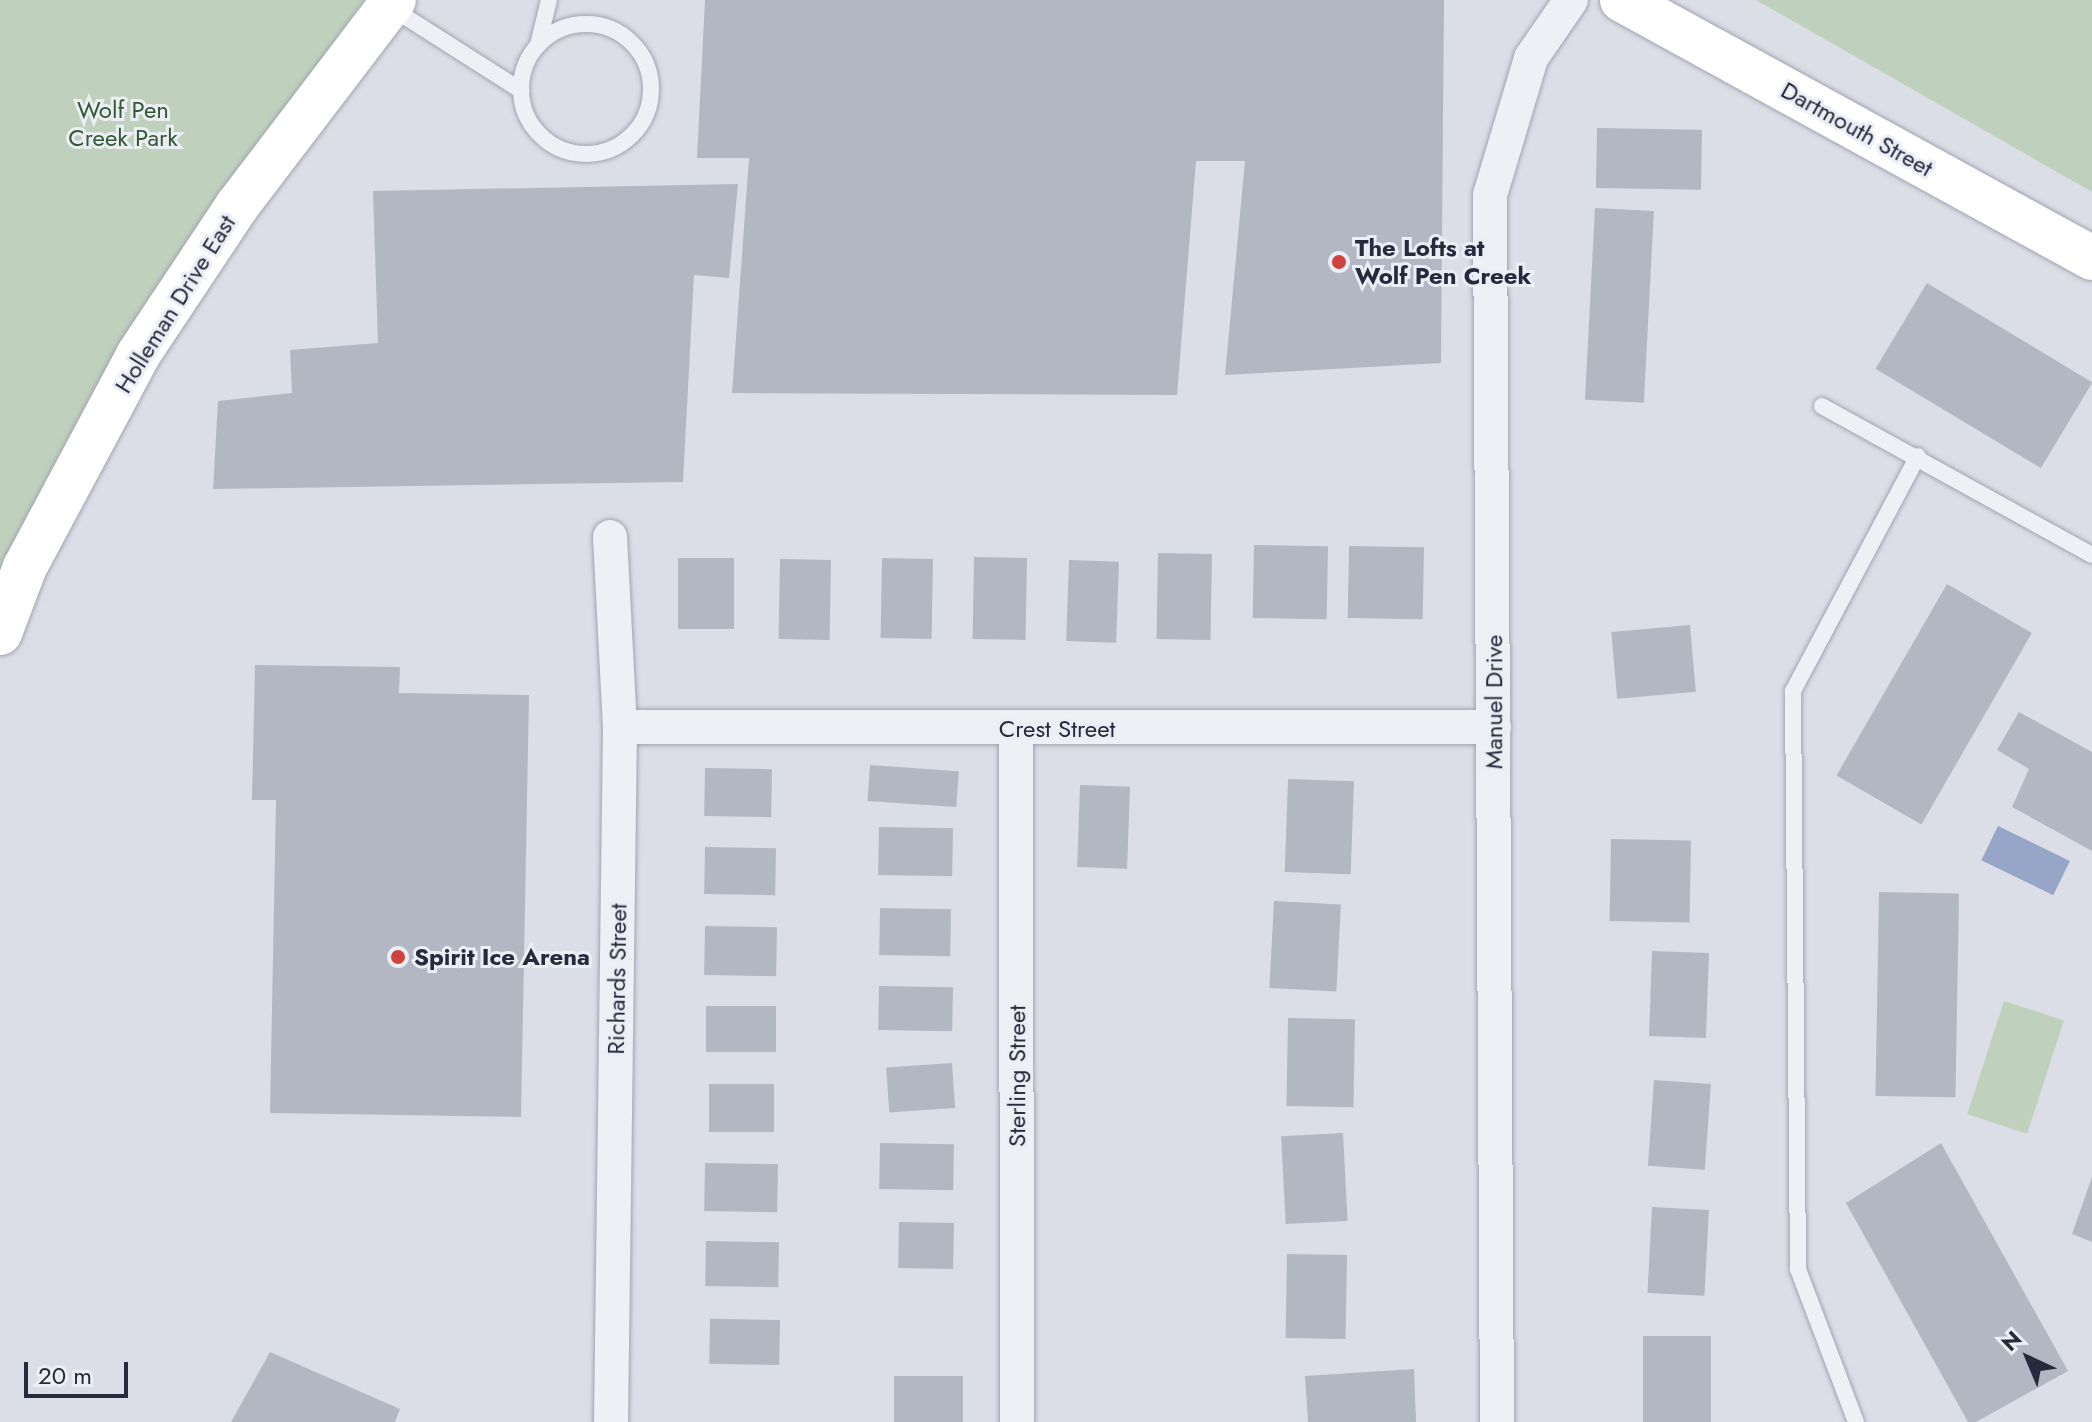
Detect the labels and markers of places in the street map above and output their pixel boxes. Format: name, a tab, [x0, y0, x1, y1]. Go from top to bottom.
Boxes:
place label: The Lofts at Wolf Pen Creek	[1355, 234, 1531, 290]
marker: The Lofts at Wolf Pen Creek	[1330, 253, 1348, 271]
place label: Spirit Ice Arena	[414, 943, 590, 971]
marker: Spirit Ice Arena	[389, 948, 407, 966]

